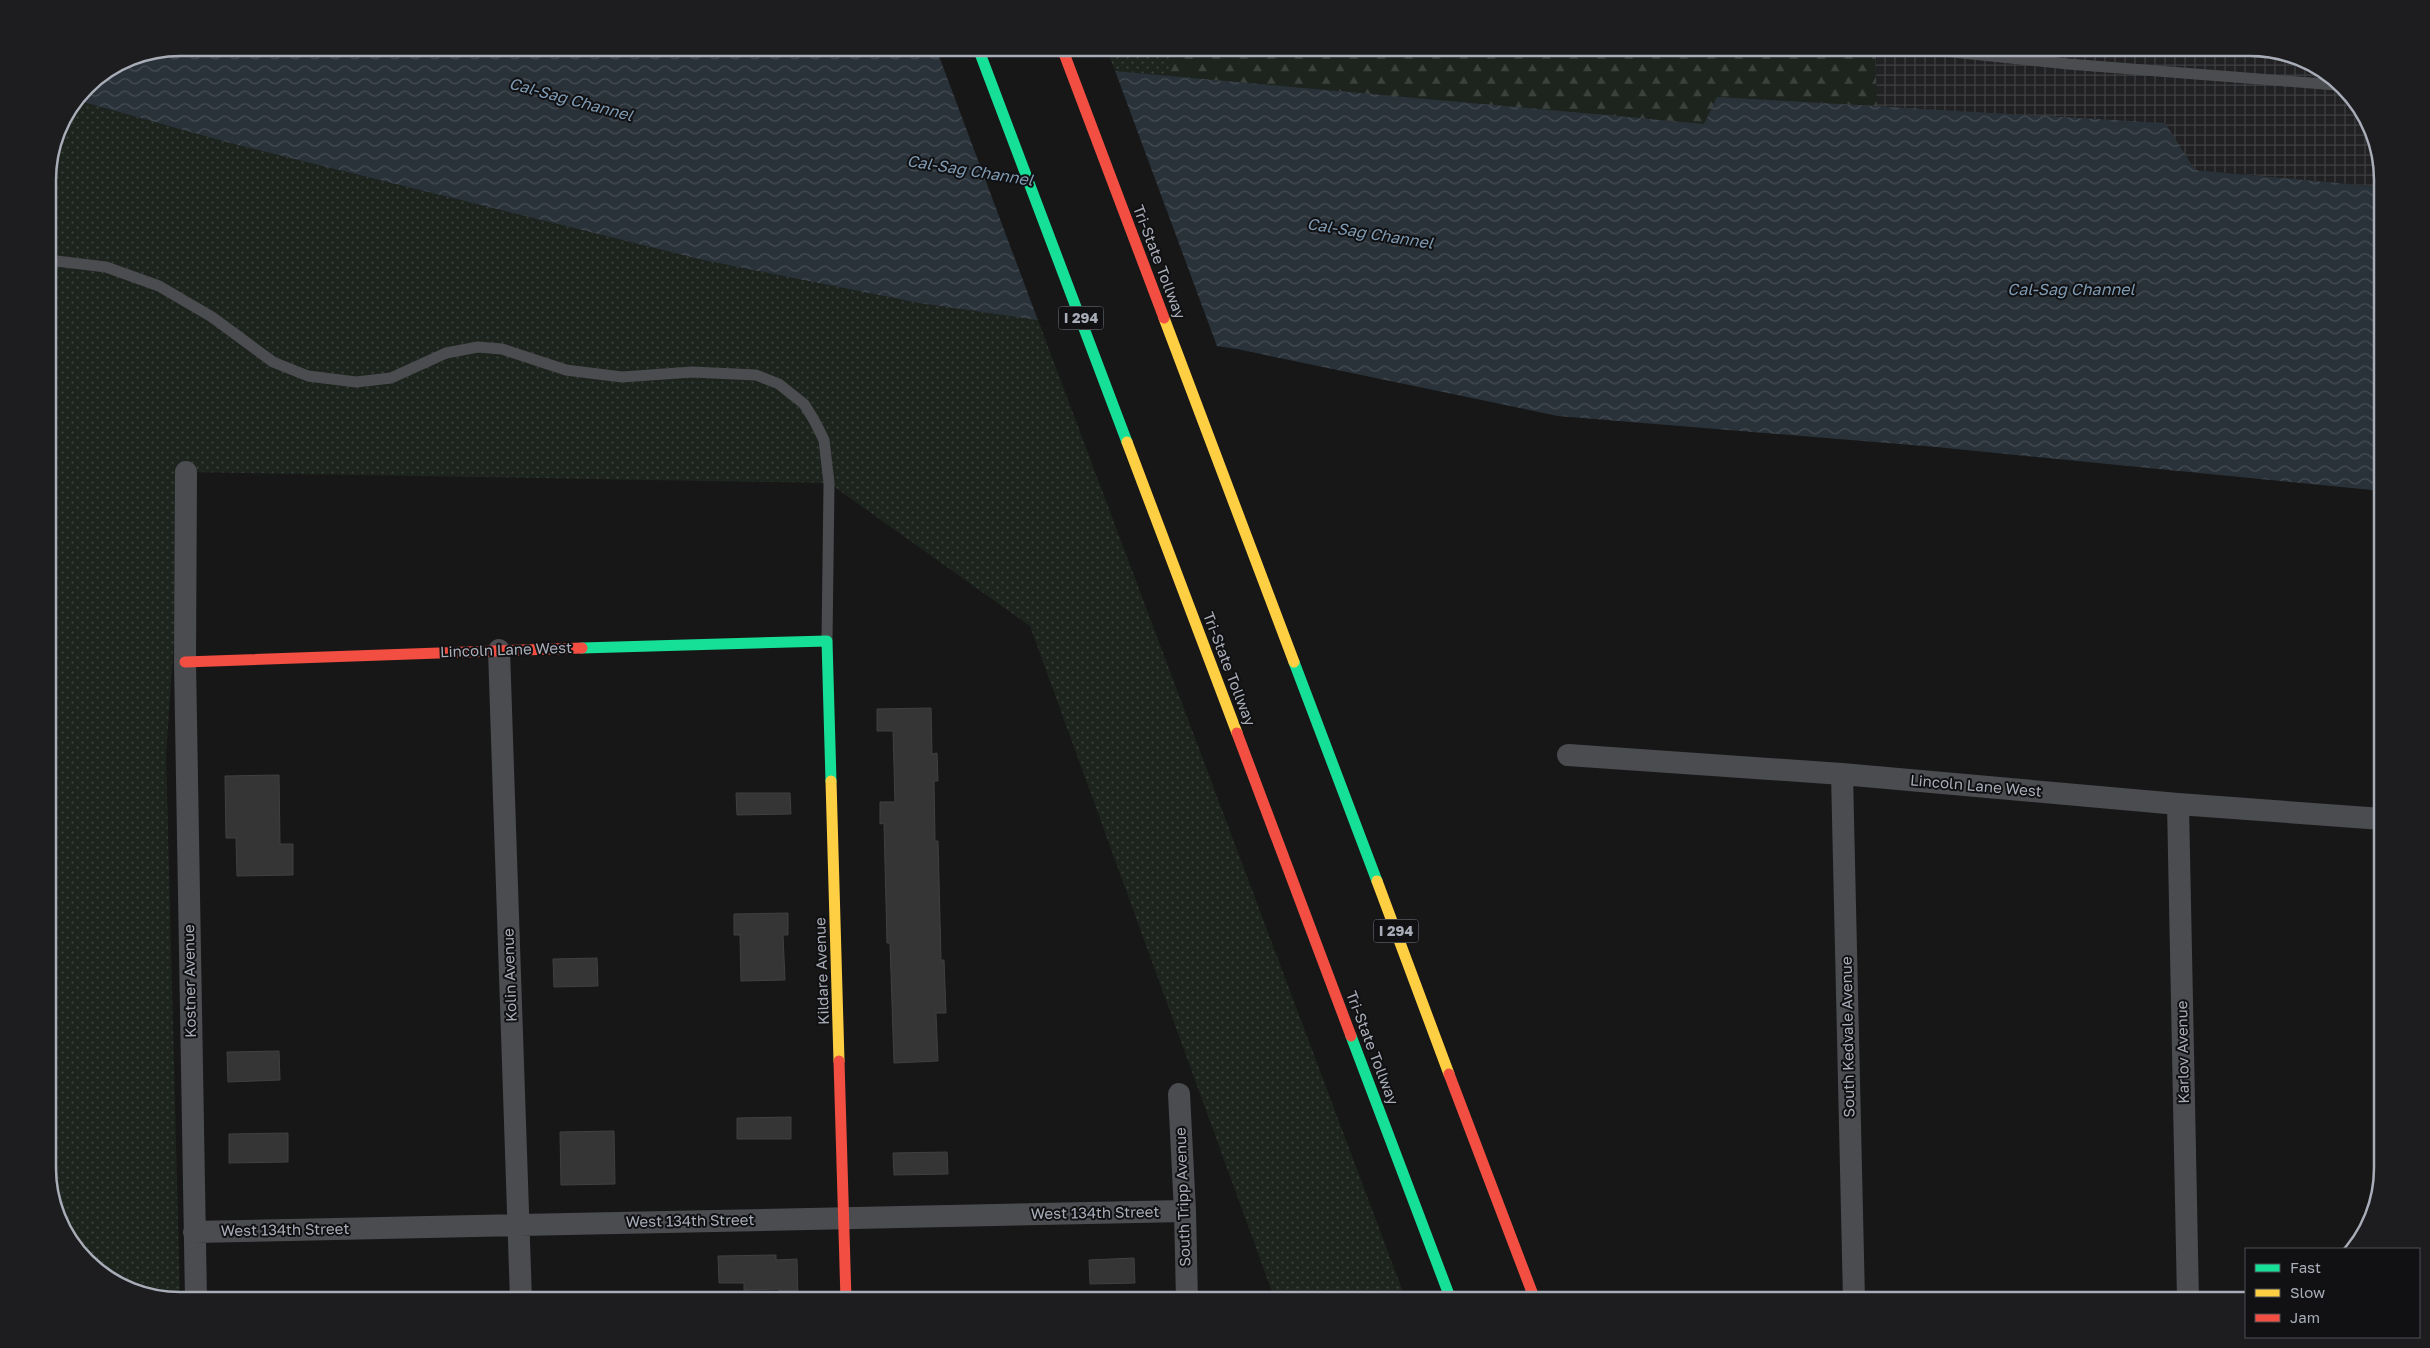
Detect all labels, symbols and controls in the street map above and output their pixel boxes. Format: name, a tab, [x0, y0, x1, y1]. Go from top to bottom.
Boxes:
water label: Cal-Sag Channel	[507, 73, 636, 125]
water label: Cal-Sag Channel	[905, 150, 1035, 190]
street label: Tri-State Tollway	[1130, 202, 1190, 322]
water label: Cal-Sag Channel	[1305, 213, 1435, 253]
water label: Cal-Sag Channel	[2007, 279, 2136, 299]
road number: I 294	[1058, 306, 1104, 330]
street label: Tri-State Tollway	[1200, 609, 1260, 729]
street label: Lincoln Lane West	[440, 638, 572, 660]
street label: Lincoln Lane West	[1910, 770, 2043, 800]
street label: Kildare Avenue	[810, 917, 832, 1025]
road number: I 294	[1374, 919, 1418, 942]
street label: Kostner Avenue	[179, 924, 199, 1038]
street label: Kolin Avenue	[498, 928, 520, 1022]
street label: South Kedvale Avenue	[1837, 956, 1857, 1118]
street label: Tri-State Tollway	[1343, 988, 1403, 1108]
street label: Karlov Avenue	[2172, 1000, 2192, 1104]
street label: South Tripp Avenue	[1171, 1127, 1193, 1267]
street label: West 134th Street	[1030, 1202, 1160, 1222]
street label: West 134th Street	[625, 1210, 755, 1230]
street label: West 134th Street	[220, 1219, 350, 1239]
legend	[2245, 1248, 2420, 1338]
text: Fast	[2290, 1258, 2321, 1276]
text: Slow	[2290, 1283, 2325, 1301]
text: Jam	[2290, 1308, 2320, 1326]

